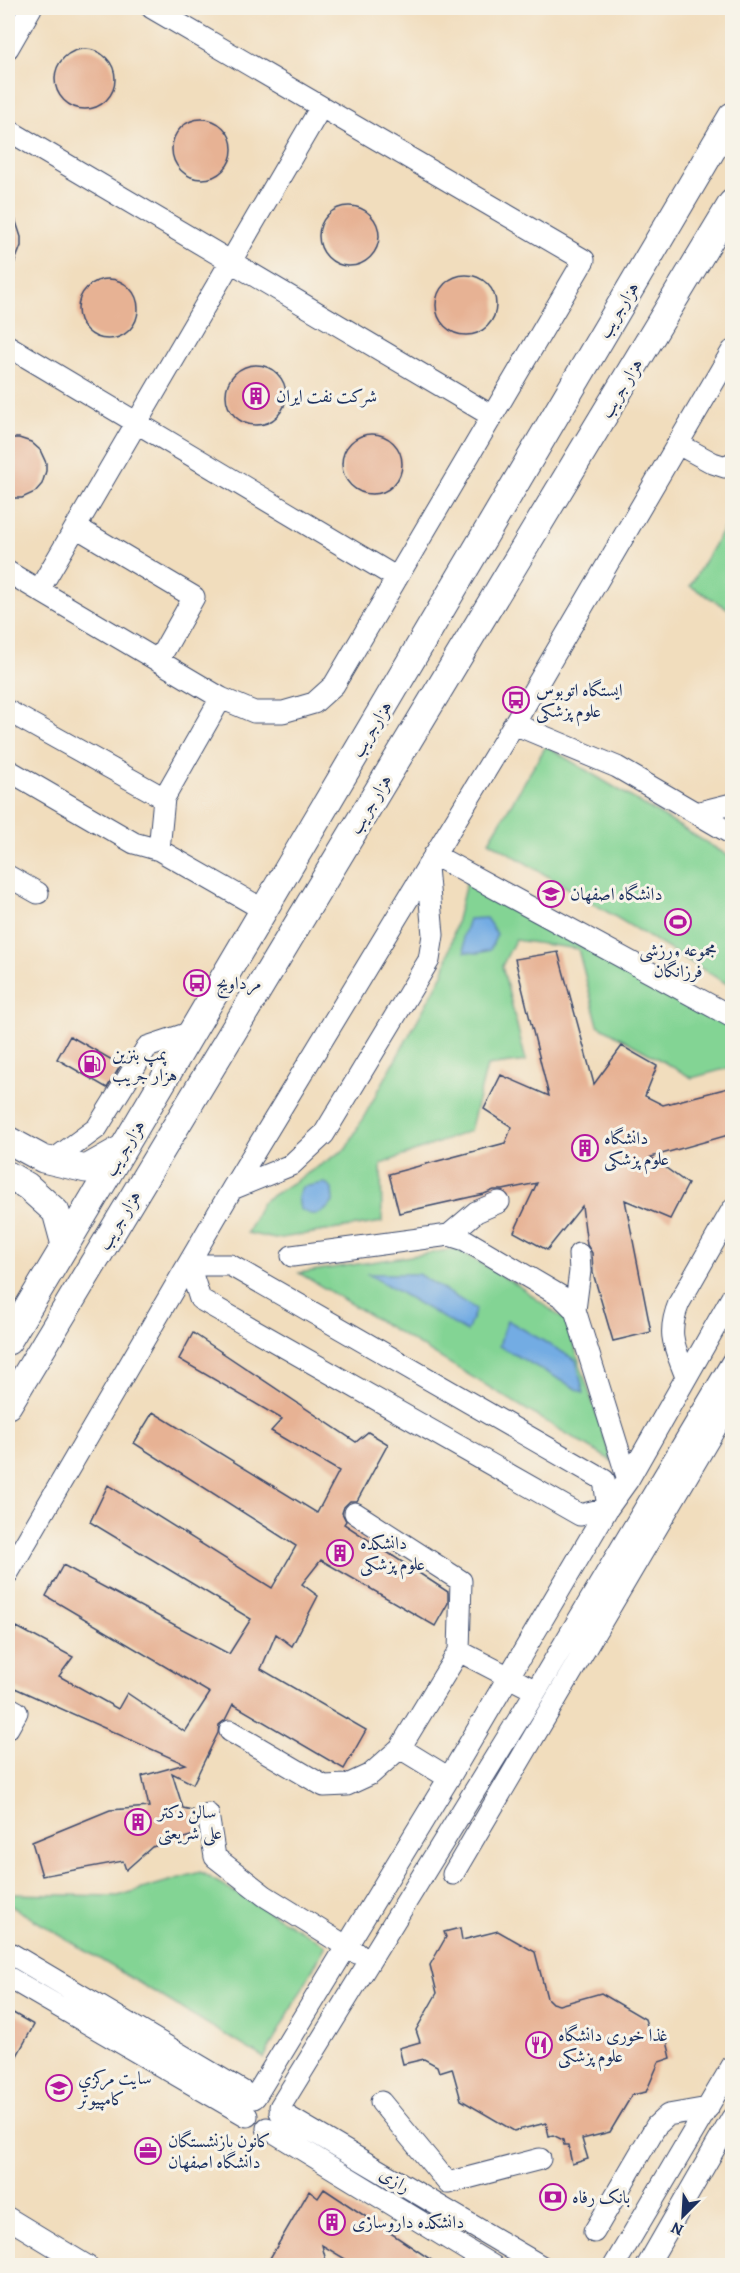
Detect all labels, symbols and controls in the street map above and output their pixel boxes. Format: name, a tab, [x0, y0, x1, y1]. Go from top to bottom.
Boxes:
street label: هزارجریب	[592, 277, 644, 343]
street label: هزار جریب	[594, 354, 648, 422]
building icon: شرکت نفت ایران	[241, 381, 271, 411]
place label: شرکت نفت ایران	[276, 384, 377, 408]
place label: ایستگاه اتوبوس علوم پزشکی	[536, 678, 623, 727]
bus stop icon: ایستگاه اتوبوس علوم پزشکی	[501, 685, 531, 715]
street label: هزارجریب	[345, 696, 397, 762]
street label: هزار جریب	[343, 770, 397, 838]
school or university icon: دانشگاه اصفهان	[536, 879, 566, 909]
place label: دانشگاه اصفهان	[570, 882, 663, 906]
sports icon: مجموعه ورزشی فرزانگان	[663, 907, 693, 937]
place label: مجموعه ورزشی فرزانگان	[639, 938, 717, 983]
bus stop icon: مرداویج	[182, 968, 212, 998]
place label: مرداویج	[216, 971, 262, 999]
place label: پمپ بنزین هزار جریب	[112, 1042, 177, 1087]
fuel station icon: پمپ بنزین هزار جریب	[77, 1049, 107, 1079]
street label: هزارجریب	[98, 1115, 150, 1181]
place label: دانشگاه علوم پزشکی	[604, 1126, 669, 1175]
building icon: دانشگاه علوم پزشکی	[570, 1133, 600, 1163]
street label: هزار جریب	[92, 1186, 146, 1254]
place label: دانشکده علوم پزشکی	[360, 1531, 425, 1580]
building icon: دانشکده علوم پزشکی	[325, 1538, 355, 1568]
place label: سالن دکتر علی شریعتی	[156, 1800, 222, 1846]
building icon: سالن دکتر علی شریعتی	[123, 1807, 153, 1837]
place label: غذا خوری دانشگاه علوم پزشکی	[558, 2023, 668, 2072]
restaurant icon: غذا خوری دانشگاه علوم پزشکی	[524, 2030, 554, 2060]
place label: سايت مرکزي کامپيوتر	[76, 2066, 152, 2111]
school or university icon: سايت مرکزي کامپيوتر	[44, 2073, 74, 2103]
place label: کانون بازنشستگان دانشگاه اصفهان	[168, 2129, 271, 2174]
office icon: کانون بازنشستگان دانشگاه اصفهان	[133, 2136, 163, 2166]
street label: رازی	[375, 2161, 415, 2199]
bank icon: بانک رفاه	[538, 2182, 568, 2212]
place label: بانک رفاه	[572, 2185, 630, 2209]
north arrow	[653, 2186, 713, 2246]
building icon: دانشکده داروسازی	[317, 2207, 347, 2237]
place label: دانشکده داروسازی	[352, 2210, 464, 2234]
text: N	[667, 2216, 687, 2241]

